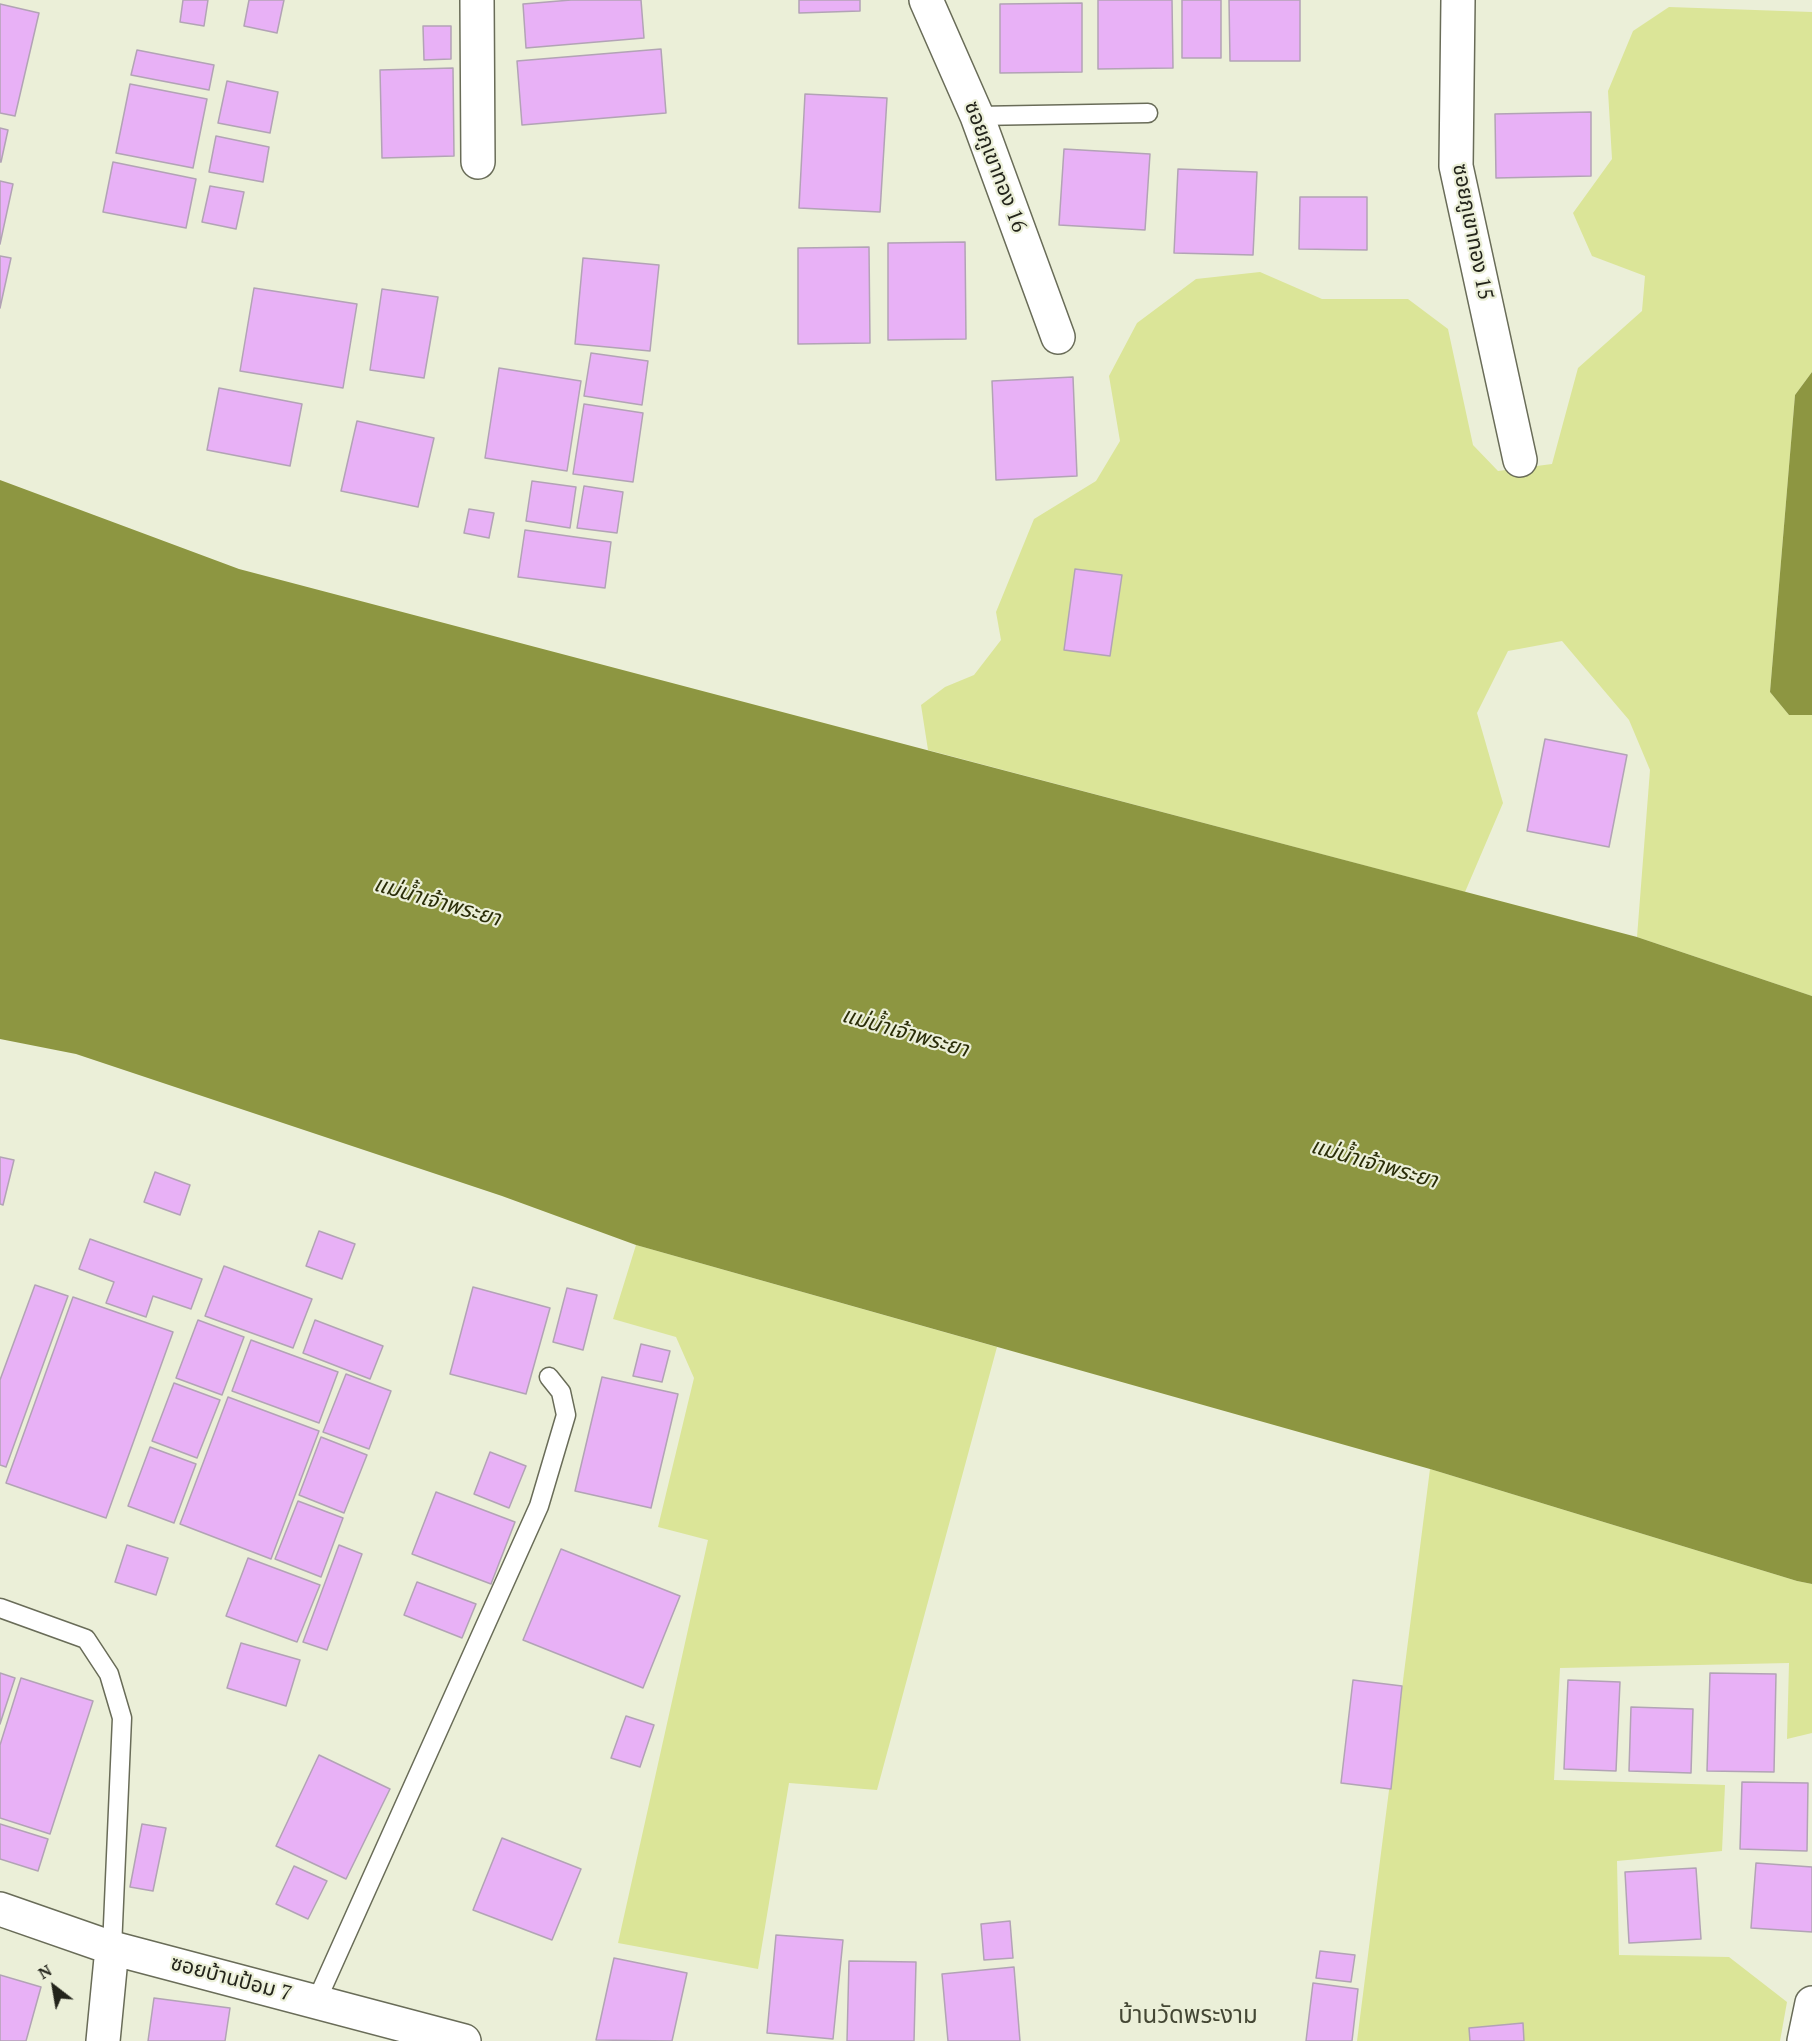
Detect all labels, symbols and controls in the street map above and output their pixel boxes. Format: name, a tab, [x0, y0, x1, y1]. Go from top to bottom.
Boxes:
street label: ซอยภูเขาทอง 16	[958, 98, 1032, 236]
street label: ซอยภูเขาทอง 15	[1446, 162, 1498, 302]
water label: แม่น้ำเจ้าพระยา	[371, 871, 503, 933]
water label: แม่น้ำเจ้าพระยา	[839, 1002, 971, 1064]
water label: แม่น้ำเจ้าพระยา	[1308, 1133, 1440, 1195]
street label: ซอยบ้านป้อม 7	[168, 1951, 294, 2007]
north arrow	[24, 1957, 84, 2017]
text: N	[34, 1959, 56, 1984]
district label: บ้านวัดพระงาม	[1118, 2002, 1258, 2030]

